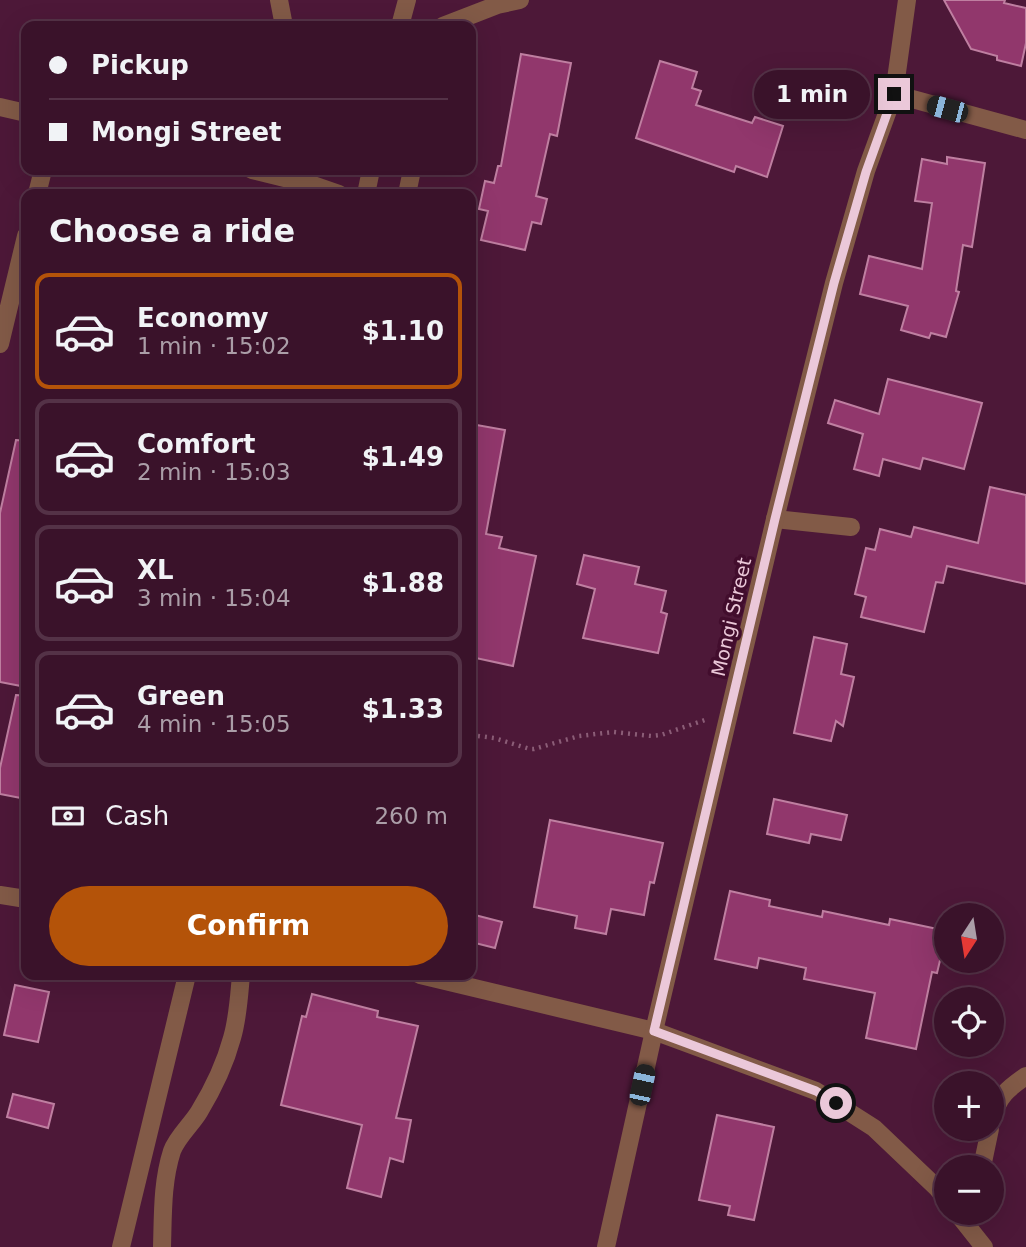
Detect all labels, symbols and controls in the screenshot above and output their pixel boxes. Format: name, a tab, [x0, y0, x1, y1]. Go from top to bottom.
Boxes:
text: Pickup	[91, 50, 189, 80]
callout: 1 min	[754, 70, 870, 119]
route end	[878, 78, 910, 110]
text: 1 min	[776, 81, 848, 107]
car	[924, 93, 971, 125]
text: Mongi Street	[91, 117, 282, 147]
text: Choose a ride	[49, 212, 295, 250]
icon: car	[53, 300, 116, 363]
text: Economy	[137, 303, 268, 333]
text: $1.10	[362, 316, 444, 346]
text: 1 min · 15:02	[137, 333, 291, 359]
icon: car	[53, 426, 116, 489]
text: Comfort	[137, 429, 255, 459]
text: $1.49	[362, 442, 444, 472]
text: 2 min · 15:03	[137, 459, 291, 485]
icon: car	[53, 552, 116, 615]
text: XL	[137, 555, 174, 585]
street label: Mongi Street	[707, 555, 755, 679]
text: $1.88	[362, 568, 444, 598]
text: 3 min · 15:04	[137, 585, 291, 611]
icon: car	[53, 678, 116, 741]
text: Green	[137, 681, 225, 711]
text: $1.33	[362, 694, 444, 724]
text: 4 min · 15:05	[137, 711, 291, 737]
icon: cash	[49, 797, 87, 835]
text: Cash	[105, 801, 169, 831]
text: 260 m	[374, 803, 448, 829]
button: Confirm	[49, 886, 448, 966]
north arrow	[934, 903, 1004, 973]
map controls	[934, 903, 1004, 1225]
button: locate	[934, 987, 1004, 1057]
car	[628, 1062, 657, 1108]
button: +	[934, 1071, 1004, 1141]
route start	[820, 1087, 852, 1119]
button: −	[934, 1155, 1004, 1225]

